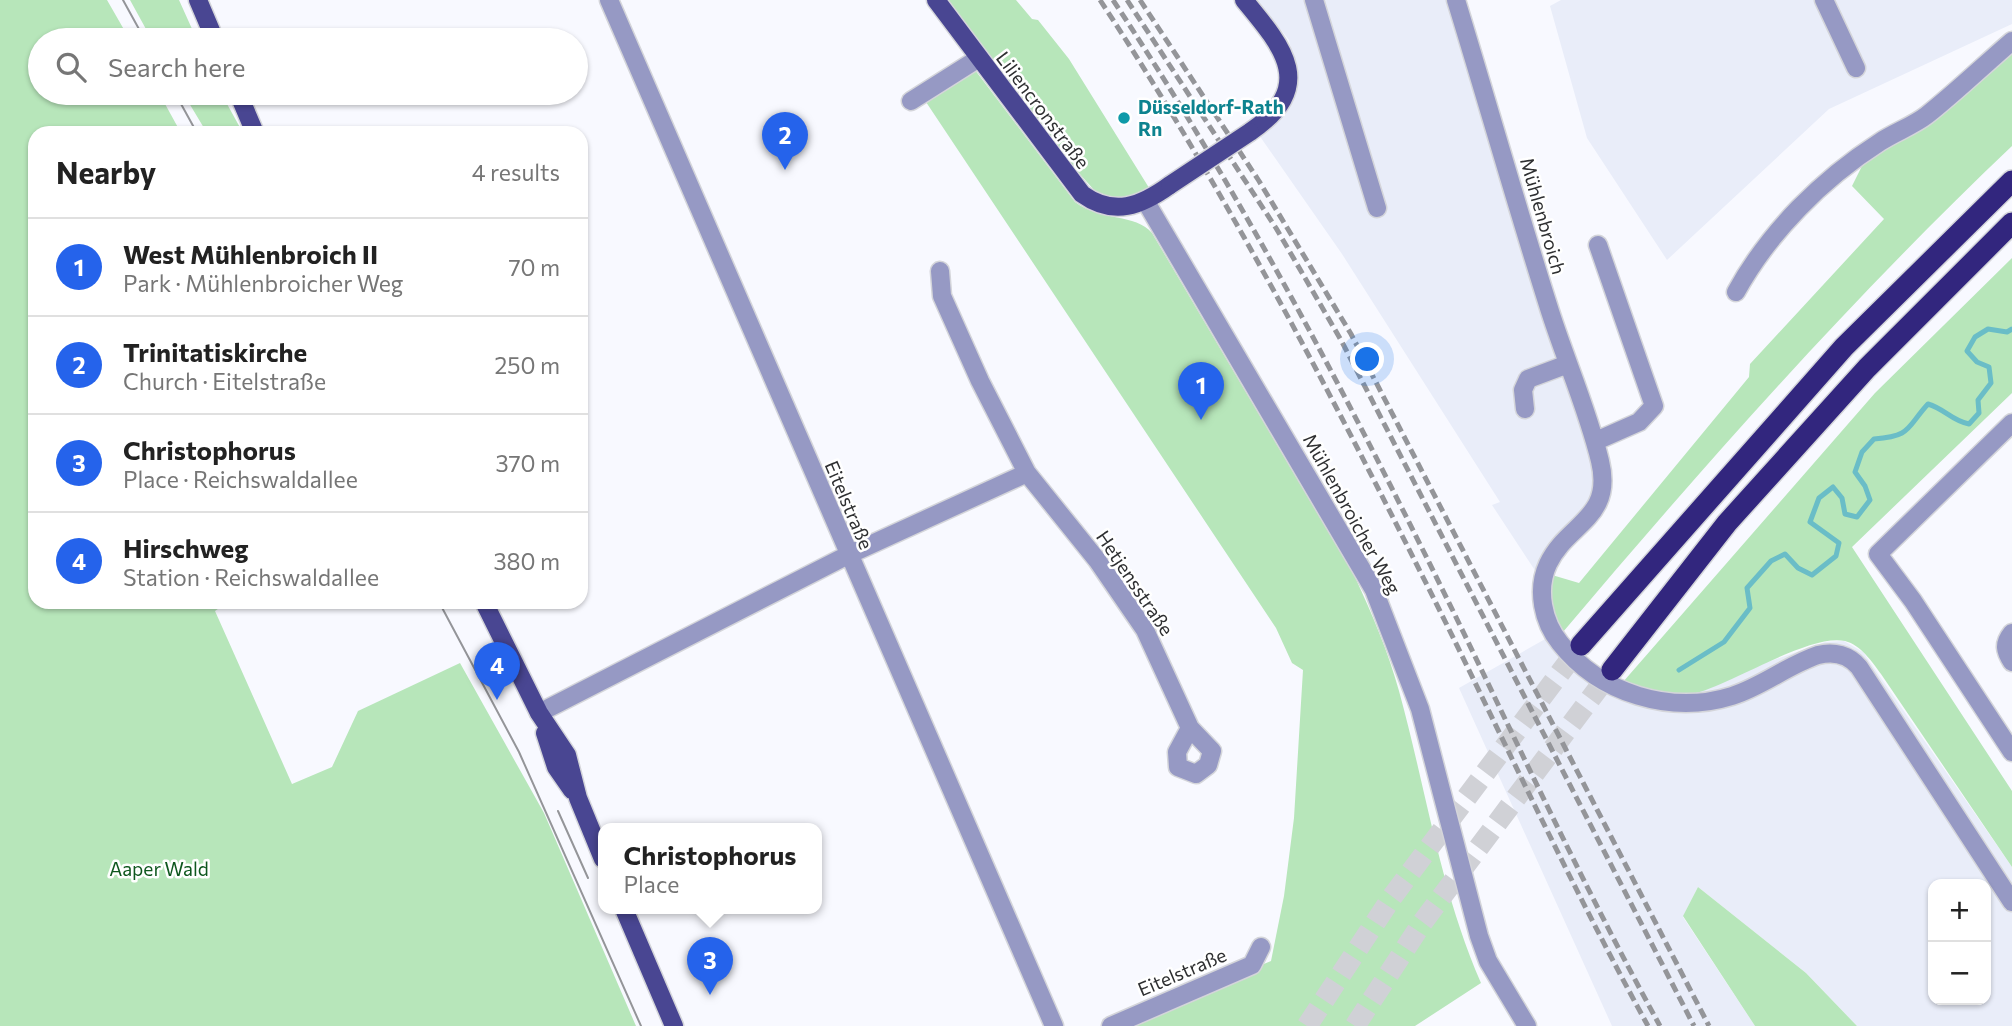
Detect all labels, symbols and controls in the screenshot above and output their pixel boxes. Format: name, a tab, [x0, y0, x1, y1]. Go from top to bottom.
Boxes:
search box	[28, 28, 588, 105]
street label: Liliencronstraße	[992, 47, 1095, 173]
icon: search	[52, 48, 90, 86]
text: Search here	[108, 51, 246, 82]
place label: Düsseldorf-Rath Rn	[1138, 95, 1284, 140]
marker: Düsseldorf-Rath Rn	[1116, 110, 1132, 126]
pin: 2	[762, 112, 808, 170]
text: Nearby	[56, 153, 156, 190]
street label: Mühlenbroich	[1516, 155, 1571, 277]
text: 4 results	[472, 158, 560, 186]
text: West Mühlenbroich II	[123, 238, 378, 269]
text: 1	[74, 253, 84, 281]
text: 70 m	[508, 253, 560, 281]
text: Park · Mühlenbroicher Weg	[123, 269, 403, 297]
text: Trinitatiskirche	[123, 336, 307, 367]
your location	[1350, 342, 1384, 376]
text: 2	[72, 351, 86, 379]
text: 250 m	[495, 351, 560, 379]
pin: 1	[1178, 362, 1224, 420]
text: Church · Eitelstraße	[123, 367, 326, 395]
street label: Mühlenbroicher Weg	[1299, 429, 1406, 598]
text: Christophorus	[123, 434, 296, 465]
text: 3	[72, 449, 86, 477]
text: 370 m	[495, 449, 560, 477]
street label: Eitelstraße	[821, 457, 878, 553]
text: Place · Reichswaldallee	[123, 465, 358, 493]
street label: Hetjensstraße	[1092, 526, 1179, 640]
text: Hirschweg	[123, 532, 249, 563]
text: 4	[72, 547, 86, 575]
text: 380 m	[493, 547, 560, 575]
text: Station · Reichswaldallee	[123, 563, 379, 591]
pin: 4	[474, 642, 520, 700]
popup	[598, 823, 822, 914]
text: Christophorus	[624, 839, 796, 870]
park label: Aaper Wald	[109, 857, 209, 880]
text: Place	[624, 870, 679, 898]
map controls	[1928, 879, 1991, 1005]
button: +	[1928, 879, 1991, 942]
pin: 3	[687, 937, 733, 995]
button: −	[1928, 942, 1991, 1005]
street label: Eitelstraße	[1134, 943, 1230, 1000]

